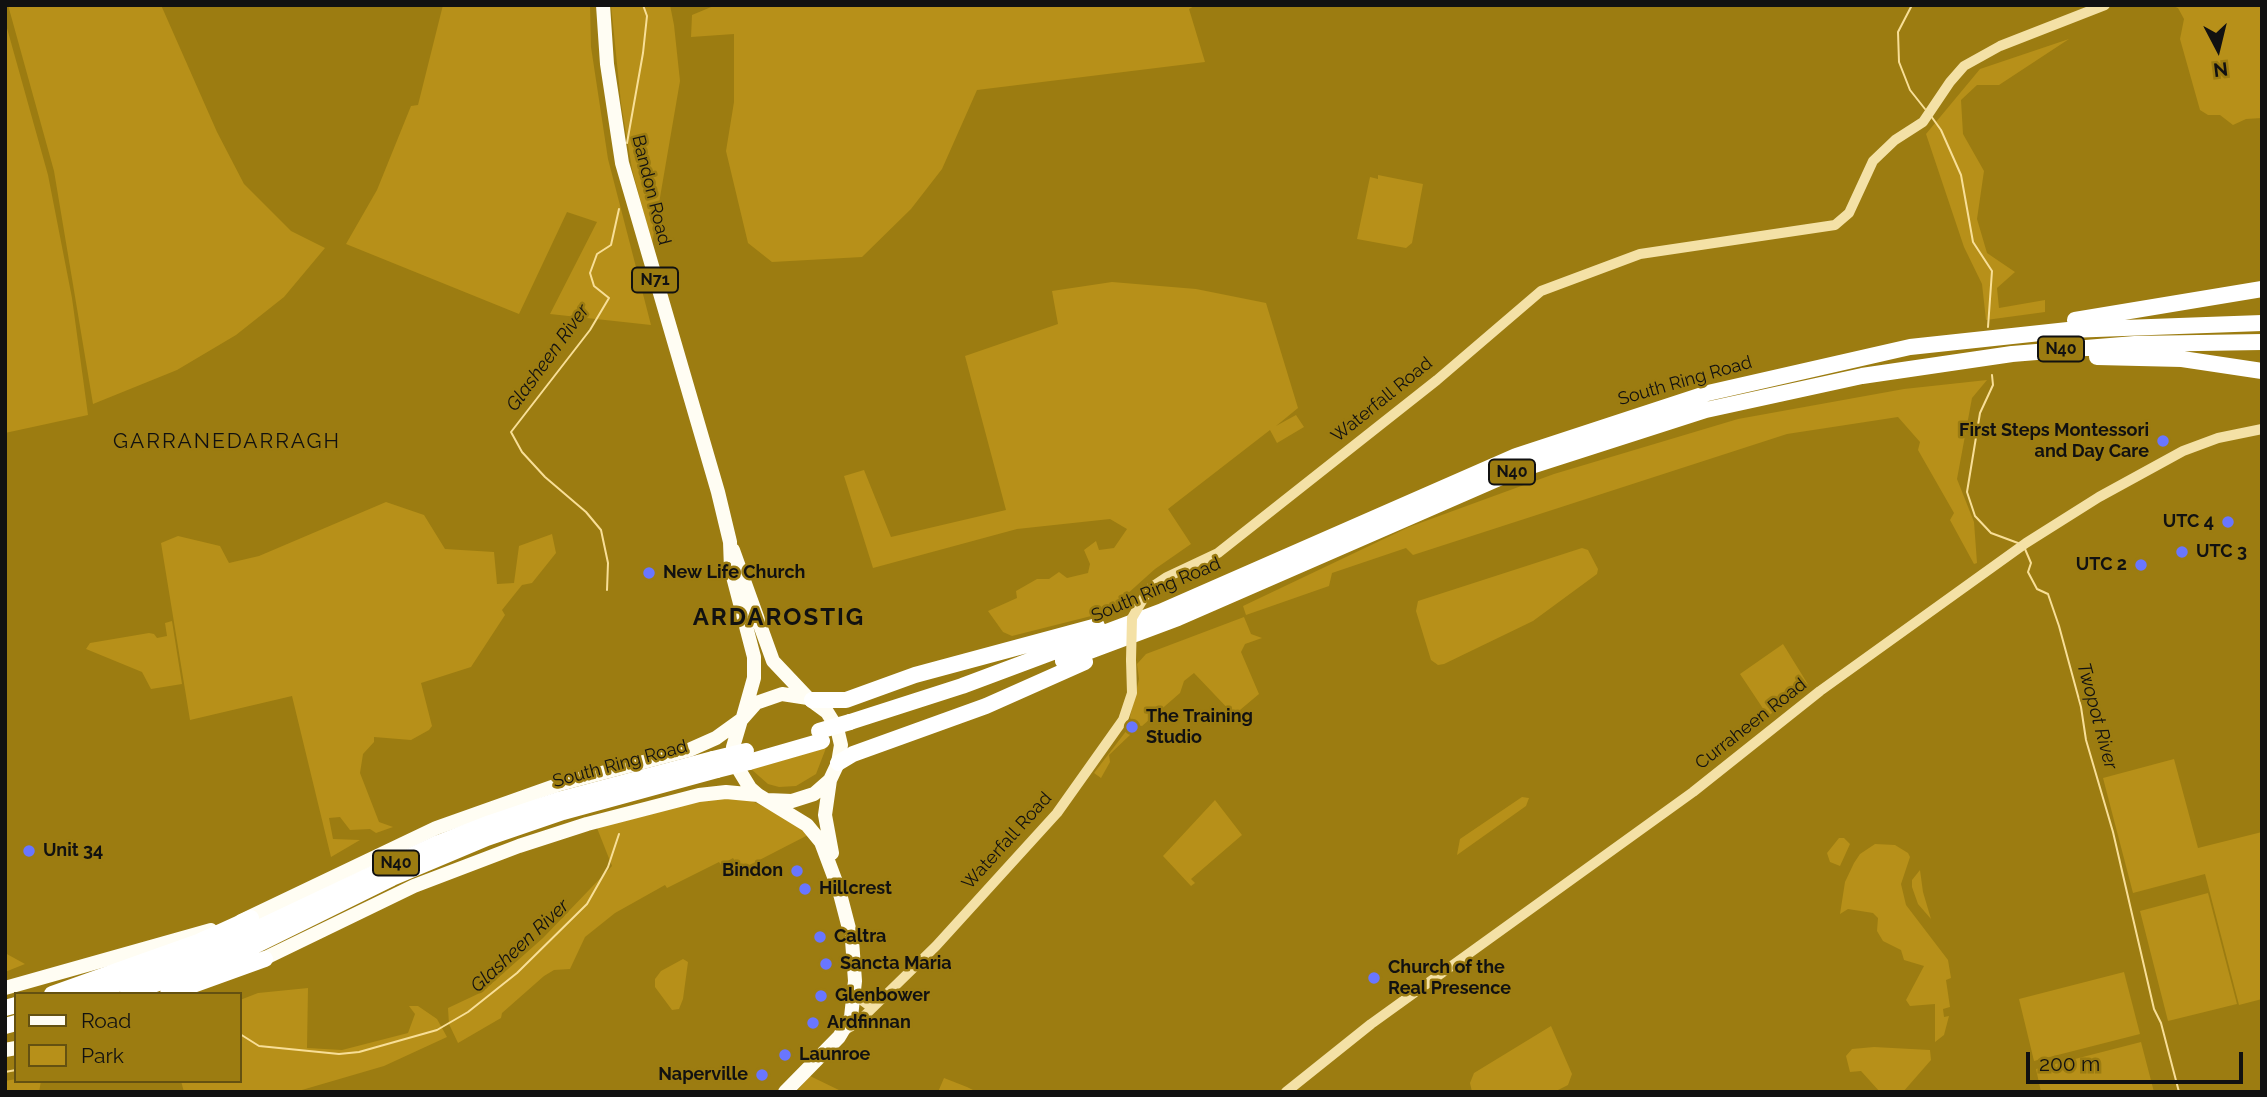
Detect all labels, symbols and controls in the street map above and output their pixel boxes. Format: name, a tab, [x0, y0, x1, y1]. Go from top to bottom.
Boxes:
north arrow	[2183, 14, 2253, 84]
text: N	[2212, 58, 2229, 82]
street label: Bandon Road	[627, 133, 675, 247]
road number: N71	[632, 268, 678, 292]
water label: Glasheen River	[502, 300, 594, 416]
road number: N40	[2038, 336, 2084, 362]
street label: South Ring Road	[1615, 352, 1755, 410]
street label: Waterfall Road	[1327, 353, 1437, 447]
place label: First Steps Montessori and Day Care	[1959, 420, 2149, 462]
district label: GARRANEDARRAGH	[115, 429, 339, 455]
marker: First Steps Montessori and Day Care	[2155, 433, 2171, 449]
road number: N40	[1489, 460, 1535, 485]
place label: UTC 4	[2163, 511, 2214, 533]
marker: UTC 4	[2220, 514, 2236, 530]
place label: UTC 3	[2196, 541, 2247, 563]
marker: UTC 3	[2174, 544, 2190, 560]
street label: South Ring Road	[1088, 553, 1224, 627]
place label: UTC 2	[2076, 554, 2127, 576]
marker: UTC 2	[2133, 557, 2149, 573]
place label: New Life Church	[663, 562, 805, 584]
marker: New Life Church	[641, 565, 657, 581]
district label: ARDAROSTIG	[694, 604, 864, 632]
water label: Twopot River	[2072, 660, 2122, 772]
street label: Curraheen Road	[1691, 674, 1811, 774]
place label: The Training Studio	[1146, 706, 1253, 748]
marker: The Training Studio	[1124, 719, 1140, 735]
street label: South Ring Road	[550, 736, 690, 792]
street label: Waterfall Road	[958, 788, 1056, 894]
place label: Unit 34	[43, 840, 103, 862]
marker: Unit 34	[21, 843, 37, 859]
road number: N40	[373, 850, 419, 876]
place label: Bindon	[722, 860, 783, 882]
marker: Bindon	[789, 863, 805, 879]
place label: Hillcrest	[819, 878, 892, 900]
marker: Hillcrest	[797, 881, 813, 897]
water label: Glasheen River	[466, 895, 574, 997]
place label: Caltra	[834, 926, 886, 948]
marker: Caltra	[812, 929, 828, 945]
place label: Sancta Maria	[840, 953, 952, 975]
marker: Sancta Maria	[818, 956, 834, 972]
place label: Church of the Real Presence	[1388, 957, 1511, 1000]
marker: Church of the Real Presence	[1366, 970, 1382, 986]
place label: Glenbower	[835, 985, 930, 1007]
marker: Glenbower	[813, 988, 829, 1004]
legend	[14, 992, 242, 1083]
text: Road	[81, 1008, 131, 1033]
place label: Ardfinnan	[827, 1012, 911, 1034]
marker: Ardfinnan	[805, 1015, 821, 1031]
scale bar	[2029, 1038, 2246, 1082]
text: Park	[81, 1043, 124, 1068]
place label: Launroe	[799, 1044, 870, 1066]
marker: Launroe	[777, 1047, 793, 1063]
text: 200 m	[2039, 1051, 2100, 1076]
place label: Naperville	[658, 1064, 748, 1086]
marker: Naperville	[754, 1067, 770, 1083]

